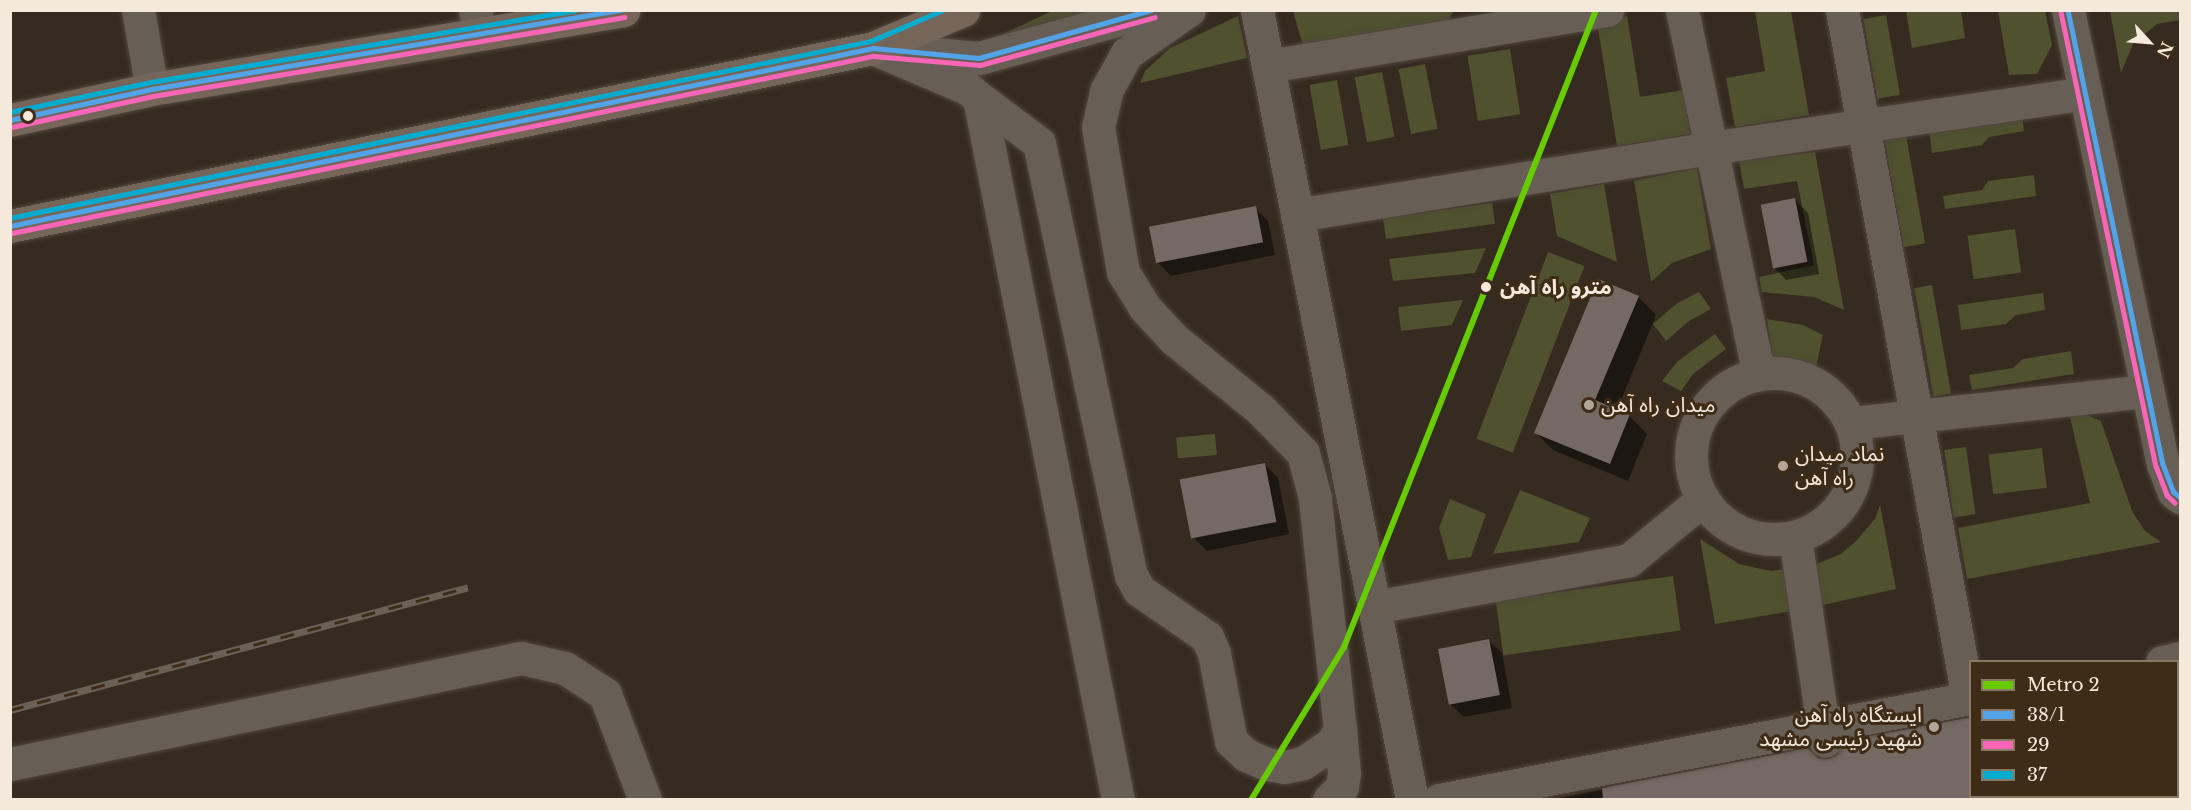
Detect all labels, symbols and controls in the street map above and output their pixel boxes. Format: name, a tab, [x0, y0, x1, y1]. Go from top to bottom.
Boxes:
north arrow	[2119, 12, 2179, 72]
text: N	[2153, 39, 2177, 61]
unlabelled marker	[22, 110, 34, 122]
place label: مترو راه آهن	[1500, 274, 1612, 300]
marker: مترو راه آهن	[1477, 278, 1495, 296]
place label: میدان راه آهن	[1601, 392, 1715, 418]
marker: میدان راه آهن	[1582, 398, 1596, 412]
place label: نماد میدان راه آهن	[1795, 441, 1884, 491]
marker: نماد میدان راه آهن	[1776, 459, 1790, 473]
legend	[1969, 660, 2179, 798]
text: Metro 2	[2027, 674, 2100, 696]
place label: ایستگاه راه آهن شهید رئیسی مشهد	[1759, 702, 1922, 752]
text: 38/1	[2027, 704, 2065, 726]
marker: ایستگاه راه آهن شهید رئیسی مشهد	[1927, 720, 1941, 734]
text: 29	[2027, 734, 2050, 756]
text: 37	[2027, 764, 2047, 786]

